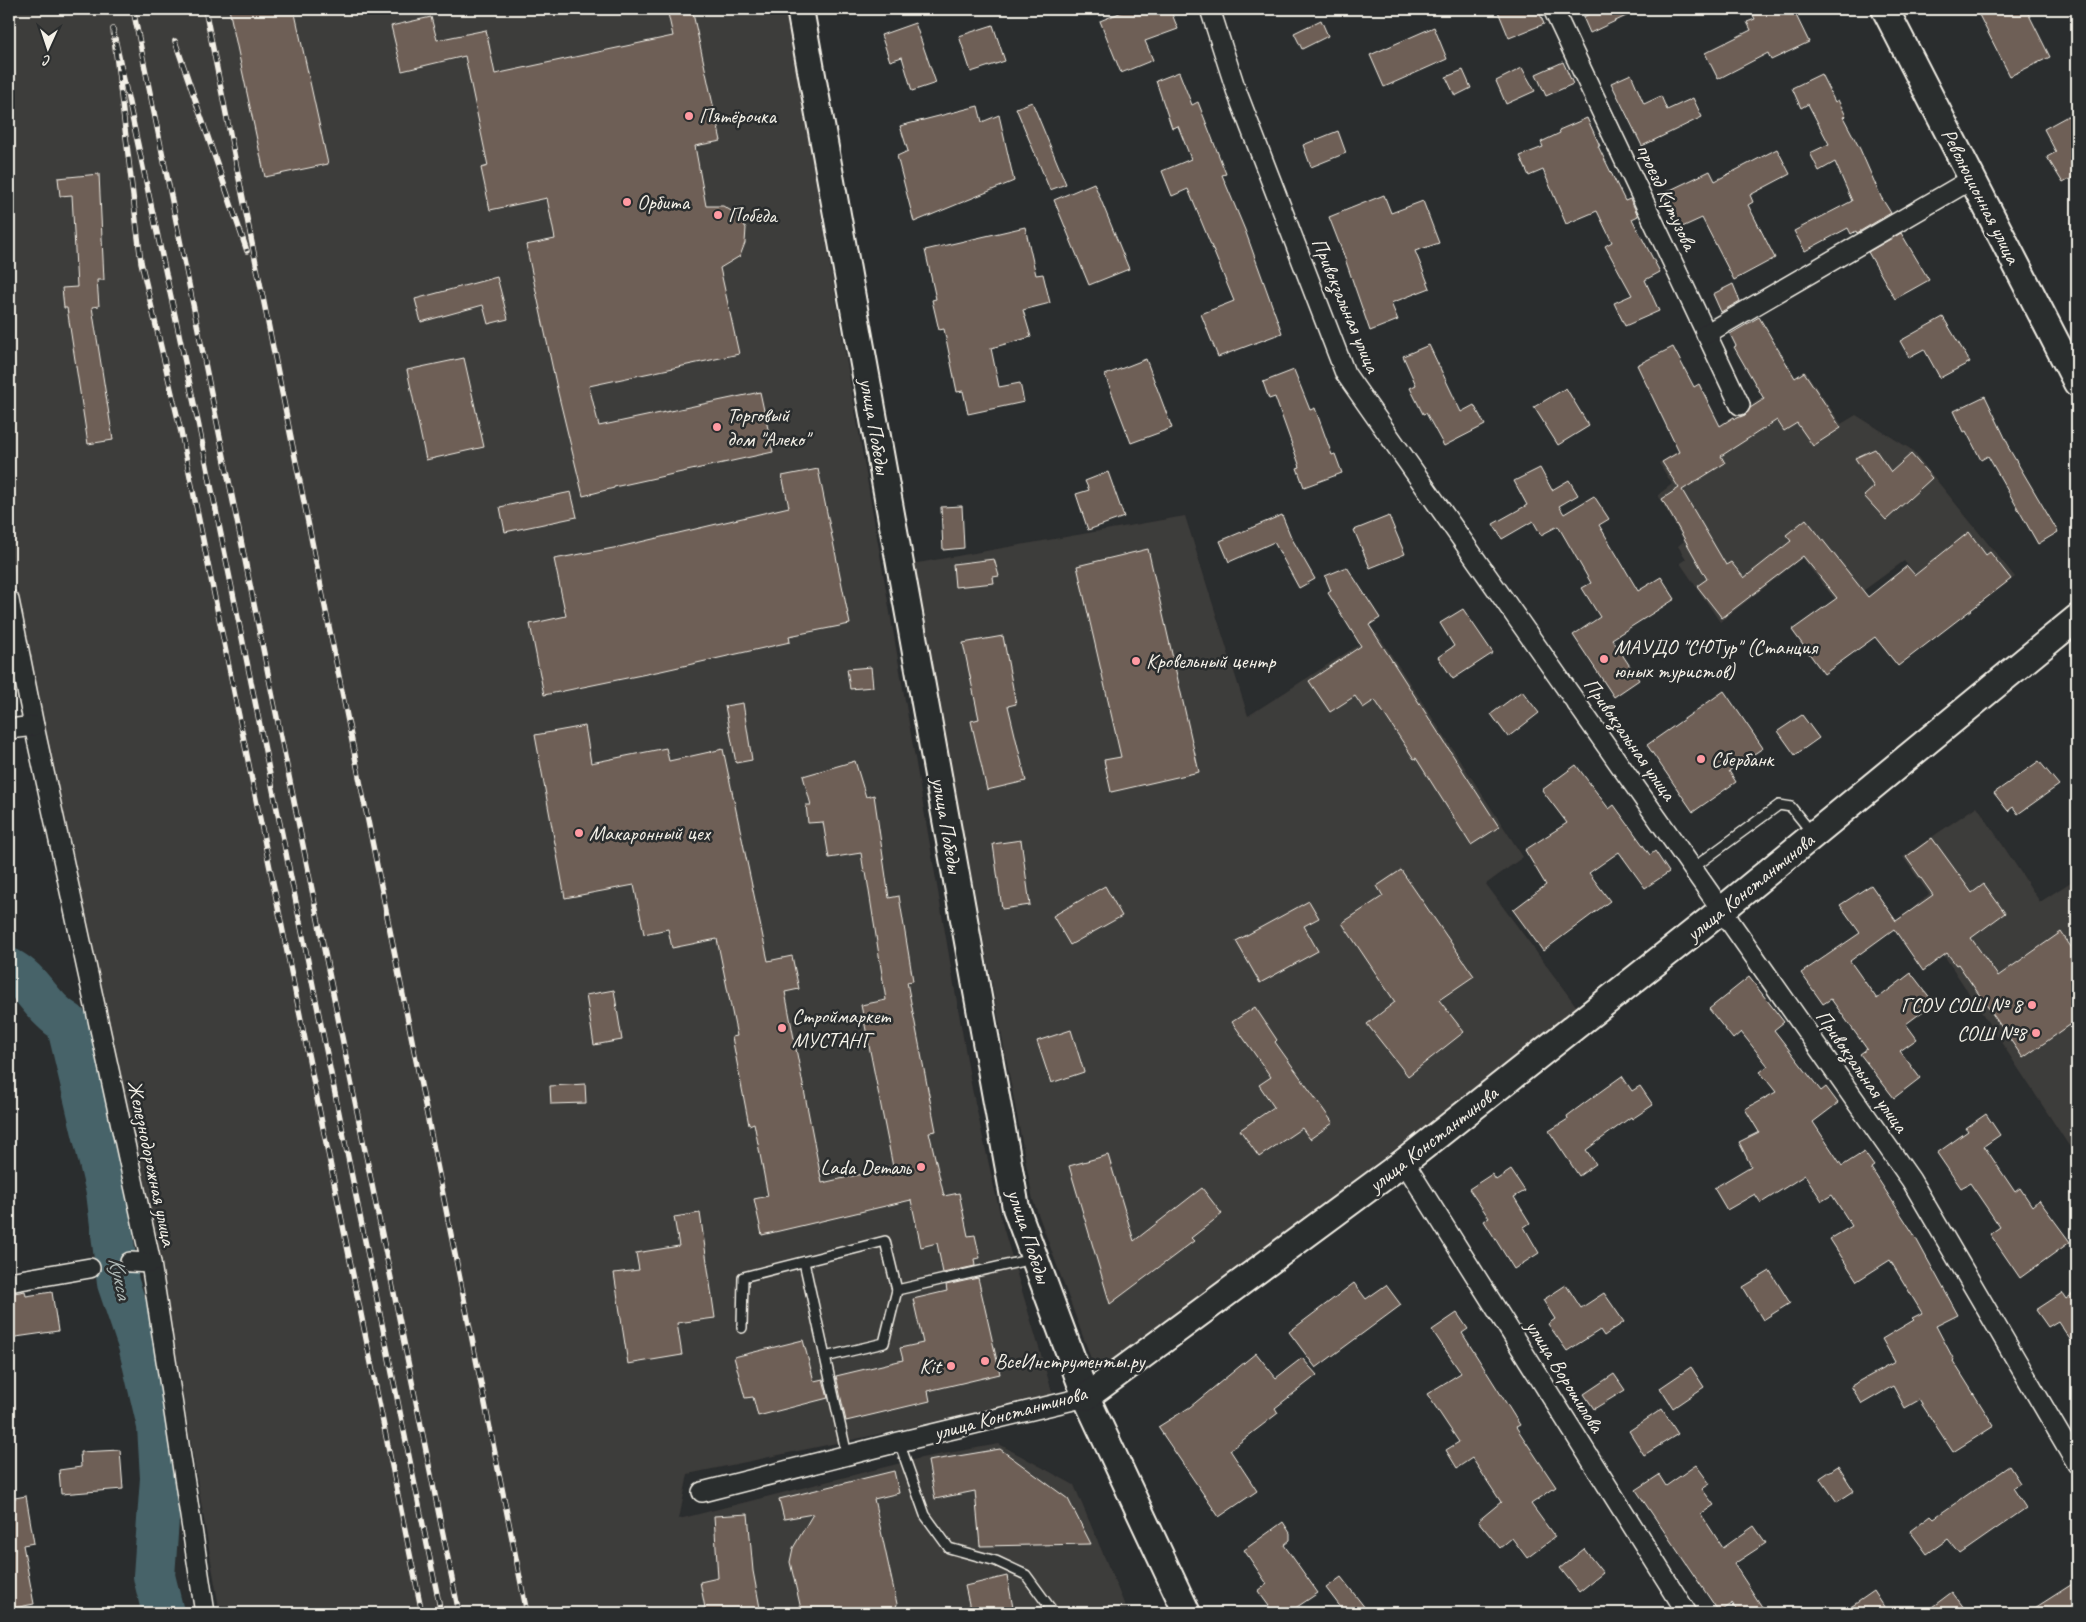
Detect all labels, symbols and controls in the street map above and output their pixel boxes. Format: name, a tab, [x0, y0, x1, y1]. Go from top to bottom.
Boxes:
north arrow	[22, 22, 72, 72]
text: С	[41, 52, 51, 69]
place label: Пятёрочка	[699, 103, 778, 129]
marker: Пятёрочка	[683, 110, 695, 122]
street label: Революционная улица	[1936, 124, 2027, 270]
street label: проезд Кутузова	[1631, 140, 1704, 257]
place label: Орбита	[637, 189, 691, 215]
marker: Орбита	[621, 196, 633, 208]
place label: Победа	[728, 202, 779, 228]
marker: Победа	[712, 209, 724, 221]
street label: Привокзальная улица	[1305, 234, 1387, 378]
street label: улица Победы	[853, 374, 897, 478]
place label: Торговый дом "Алеко"	[727, 402, 813, 452]
marker: Торговый дом "Алеко"	[711, 421, 723, 433]
place label: МАУДО "СЮТур" (Станция юных туристов)	[1614, 634, 1819, 684]
place label: Кровельный центр	[1146, 648, 1277, 674]
marker: МАУДО "СЮТур" (Станция юных туристов)	[1598, 653, 1610, 665]
marker: Кровельный центр	[1130, 655, 1142, 667]
street label: Привокзальная улица	[1577, 673, 1683, 807]
place label: Сбербанк	[1711, 746, 1776, 772]
marker: Сбербанк	[1695, 753, 1707, 765]
street label: улица Победы	[925, 773, 969, 877]
place label: Макаронный цех	[589, 820, 712, 846]
street label: улица Константинова	[1679, 826, 1820, 948]
marker: Макаронный цех	[573, 827, 585, 839]
place label: ГСОУ СОШ № 8	[1901, 992, 2025, 1018]
marker: ГСОУ СОШ № 8	[2026, 999, 2038, 1011]
place label: Строймаркет МУСТАНГ	[792, 1003, 891, 1053]
street label: Привокзальная улица	[1809, 1005, 1915, 1139]
place label: СОШ №8	[1957, 1020, 2029, 1046]
marker: Строймаркет МУСТАНГ	[776, 1022, 788, 1034]
marker: СОШ №8	[2030, 1027, 2042, 1039]
street label: Железнодорожная улица	[122, 1078, 183, 1250]
street label: улица Константинова	[1361, 1079, 1504, 1199]
place label: Lada Dеталь	[820, 1154, 913, 1180]
marker: Lada Dеталь	[915, 1161, 927, 1173]
street label: улица Победы	[1001, 1184, 1057, 1288]
water label: Кукса	[102, 1254, 139, 1304]
street label: улица Ворошилова	[1519, 1313, 1611, 1439]
place label: ВсеИнструменты.ру	[995, 1348, 1146, 1374]
place label: Kit	[919, 1353, 943, 1379]
marker: ВсеИнструменты.ру	[979, 1355, 991, 1367]
marker: Kit	[945, 1360, 957, 1372]
street label: улица Константинова	[929, 1380, 1091, 1446]

